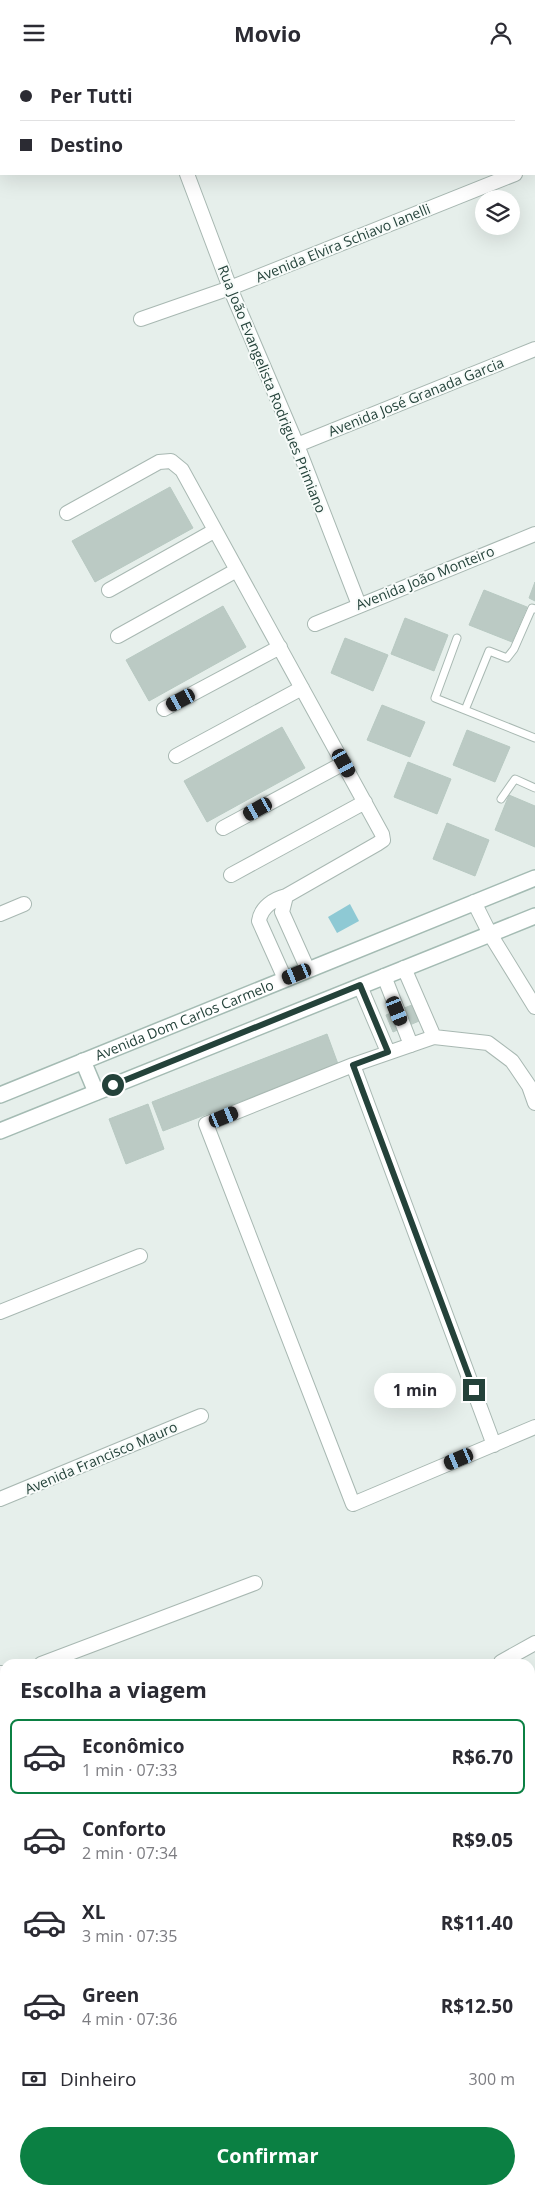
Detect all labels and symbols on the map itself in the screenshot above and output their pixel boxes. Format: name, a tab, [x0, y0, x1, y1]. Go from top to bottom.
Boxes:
street label: Avenida Elvira Schiavo Ianelli	[253, 199, 433, 286]
street label: Rua João Evangelista Rodrigues Primiano	[214, 262, 331, 516]
street label: Avenida José Granada Garcia	[325, 353, 506, 441]
street label: Avenida João Monteiro	[353, 541, 497, 614]
car	[164, 686, 197, 714]
car	[330, 746, 357, 780]
car	[241, 795, 274, 823]
car	[280, 961, 313, 987]
street label: Avenida Dom Carlos Carmelo	[92, 975, 276, 1064]
car	[384, 994, 409, 1028]
route start	[102, 1074, 124, 1096]
car	[207, 1104, 240, 1130]
callout: 1 min	[374, 1373, 456, 1407]
route end	[463, 1379, 485, 1401]
street label: Avenida Francisco Mauro	[22, 1417, 180, 1498]
car	[442, 1446, 475, 1472]

